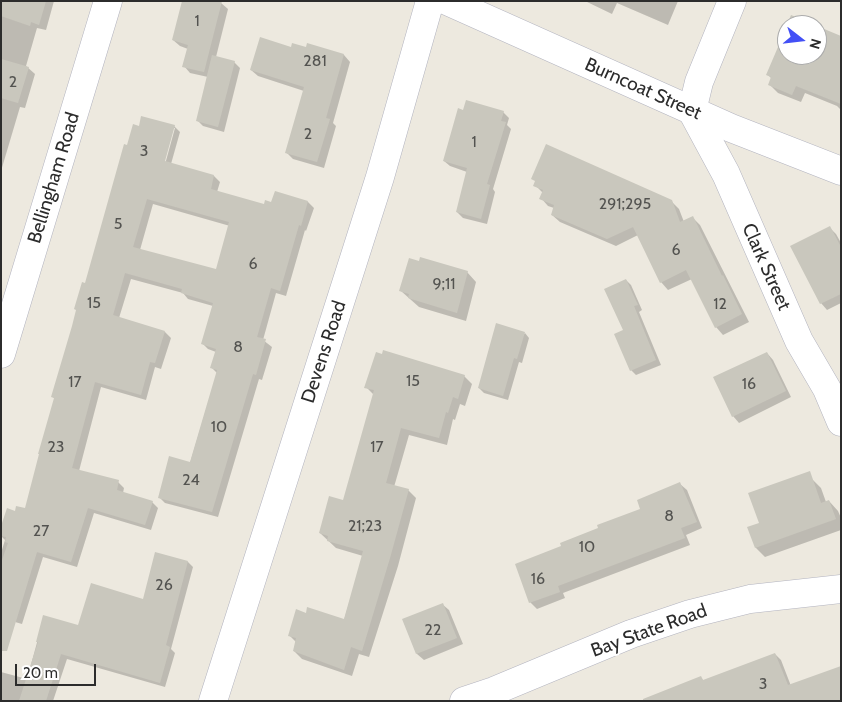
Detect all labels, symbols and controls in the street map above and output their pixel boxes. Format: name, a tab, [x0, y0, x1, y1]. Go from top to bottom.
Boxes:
house number: 1	[194, 11, 200, 31]
north arrow	[777, 15, 827, 65]
text: N	[805, 37, 825, 51]
house number: 281	[303, 51, 327, 71]
street label: Burncoat Street	[581, 53, 705, 125]
house number: 2	[9, 72, 17, 92]
street label: Bellingham Road	[23, 110, 85, 246]
house number: 2	[304, 124, 312, 144]
house number: 1	[471, 132, 477, 152]
house number: 3	[140, 141, 148, 161]
house number: 291;295	[599, 194, 651, 214]
house number: 5	[114, 214, 122, 234]
street label: Clark Street	[737, 220, 795, 314]
house number: 6	[671, 240, 681, 260]
house number: 6	[248, 254, 258, 274]
house number: 9;11	[433, 274, 455, 294]
house number: 15	[87, 293, 101, 313]
house number: 12	[713, 294, 727, 314]
street label: Devens Road	[297, 298, 351, 406]
house number: 8	[233, 337, 243, 357]
house number: 15	[406, 371, 420, 391]
house number: 17	[68, 372, 82, 392]
house number: 16	[742, 374, 756, 394]
house number: 10	[211, 417, 227, 437]
house number: 23	[47, 437, 65, 457]
house number: 17	[370, 437, 384, 457]
house number: 24	[182, 470, 200, 490]
house number: 8	[664, 506, 674, 526]
house number: 21;23	[348, 516, 382, 536]
house number: 27	[33, 521, 49, 541]
house number: 10	[579, 537, 595, 557]
house number: 16	[531, 569, 545, 589]
house number: 26	[155, 575, 173, 595]
street label: Bay State Road	[588, 599, 710, 663]
house number: 22	[425, 620, 441, 640]
scale bar	[18, 654, 99, 686]
text: 20 m	[23, 664, 58, 682]
house number: 3	[759, 674, 767, 694]

